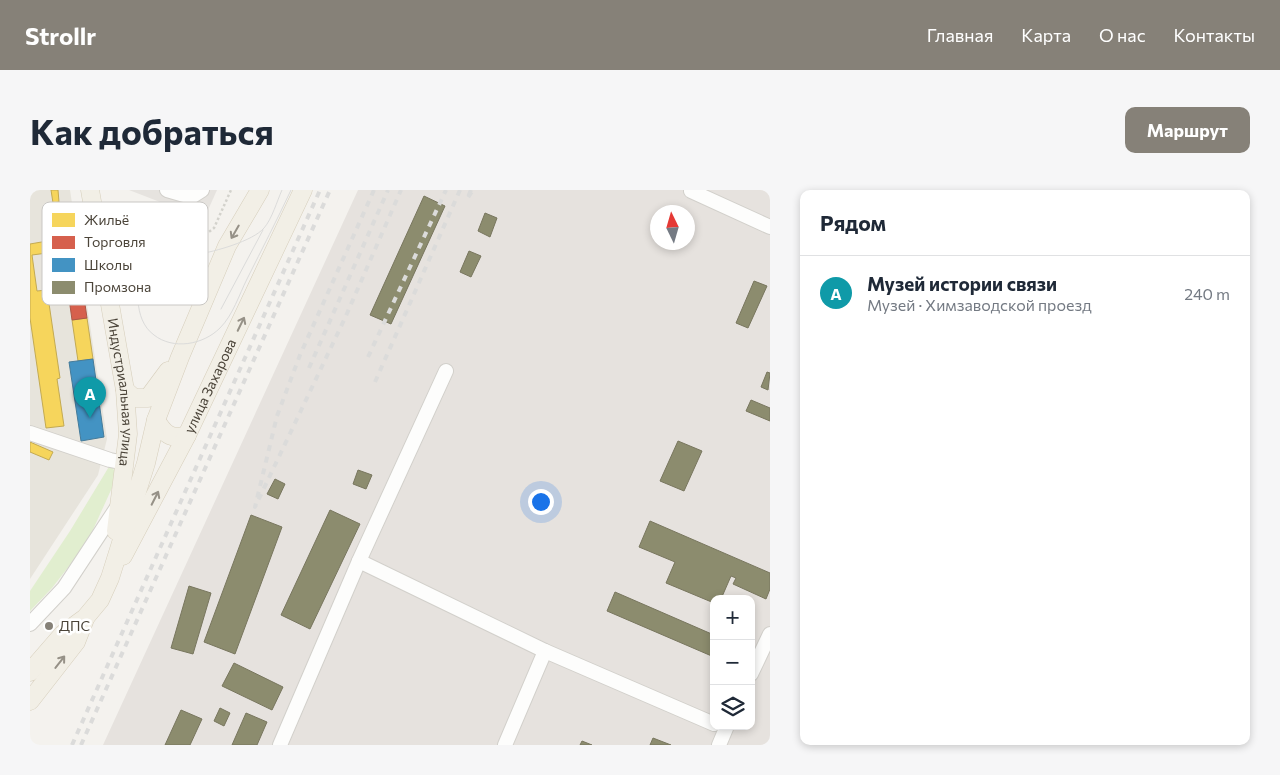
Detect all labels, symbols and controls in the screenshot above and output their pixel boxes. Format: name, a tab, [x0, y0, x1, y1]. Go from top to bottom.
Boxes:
text: Strollr	[25, 21, 96, 50]
text: Главная	[927, 24, 993, 46]
text: Карта	[1021, 24, 1071, 46]
text: О нас	[1099, 24, 1146, 46]
text: Контакты	[1174, 24, 1255, 46]
button: Маршрут	[1125, 107, 1250, 153]
text: Как добраться	[30, 109, 274, 152]
legend	[42, 202, 208, 305]
north arrow	[650, 205, 695, 250]
text: Рядом	[820, 210, 886, 235]
text: Жильё	[84, 211, 129, 228]
one-way arrow	[230, 225, 240, 240]
text: Торговля	[84, 233, 146, 250]
text: Школы	[84, 256, 132, 273]
text: Музей истории связи	[867, 272, 1057, 295]
text: Промзона	[84, 278, 151, 295]
text: A	[830, 284, 842, 303]
text: 240 m	[1184, 284, 1230, 303]
text: Музей · Химзаводской проезд	[867, 295, 1092, 314]
street label: Индустриальная улица	[105, 317, 137, 468]
one-way arrow	[236, 317, 246, 332]
street label: улица Захарова	[180, 336, 239, 436]
pin: A	[74, 377, 106, 418]
your location	[528, 489, 554, 515]
one-way arrow	[151, 491, 160, 506]
map controls	[710, 595, 755, 730]
button: +	[710, 595, 755, 640]
place label: ДПС	[59, 617, 90, 634]
marker: ДПС	[43, 620, 55, 632]
button: −	[710, 640, 755, 685]
one-way arrow	[55, 655, 65, 669]
button: layers	[710, 685, 755, 730]

